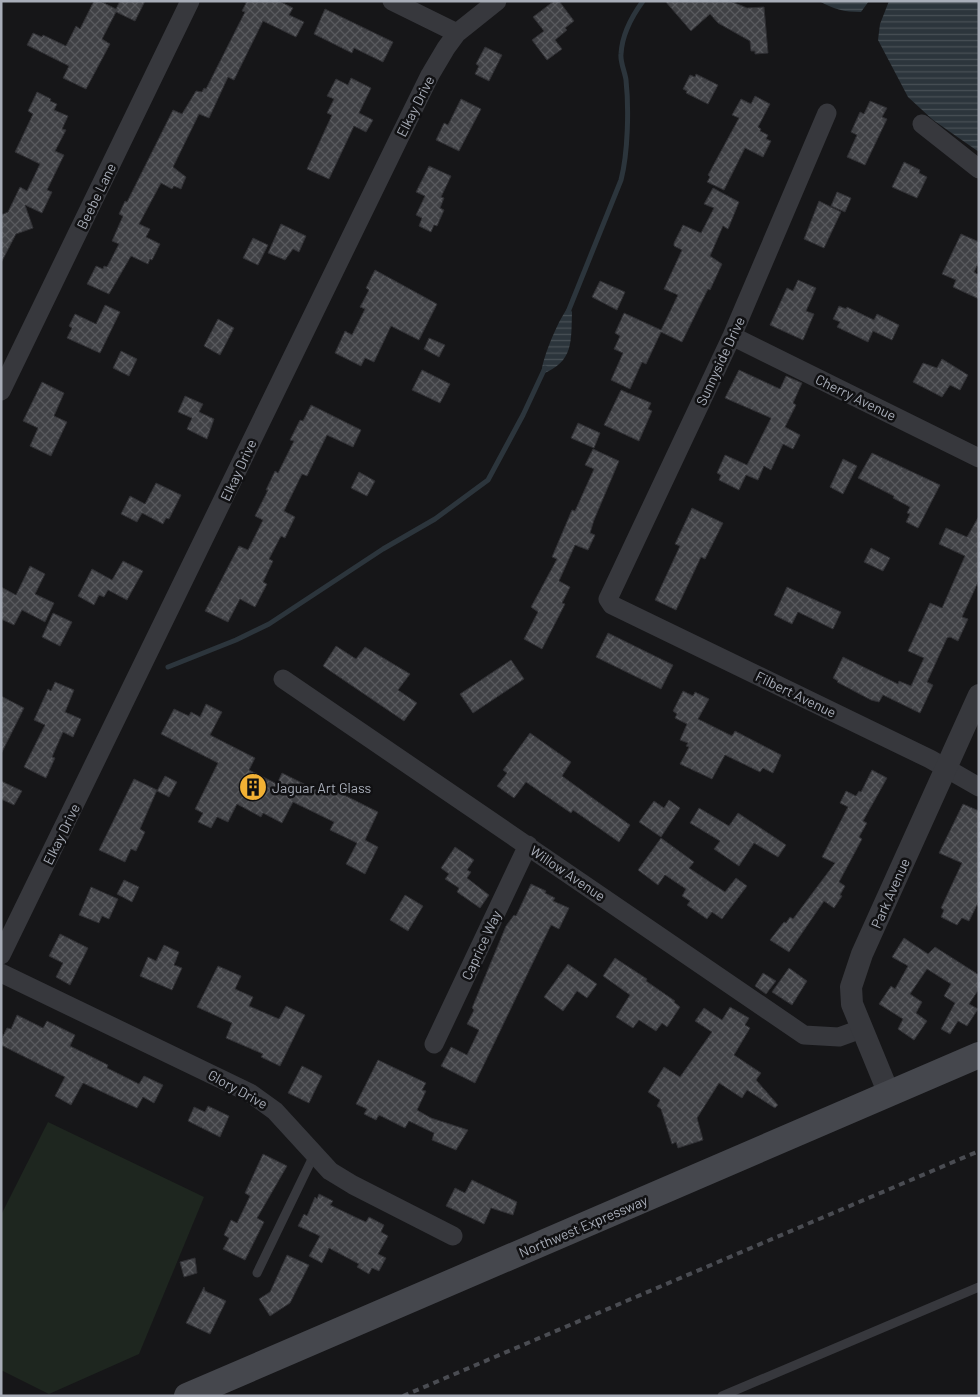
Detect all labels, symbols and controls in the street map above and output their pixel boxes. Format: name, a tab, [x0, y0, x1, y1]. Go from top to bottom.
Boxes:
street label: Elkay Drive	[392, 73, 438, 139]
street label: Beebe Lane	[73, 160, 119, 232]
street label: Sunnyside Drive	[692, 314, 748, 408]
street label: Cherry Avenue	[813, 370, 899, 424]
street label: Elkay Drive	[216, 436, 260, 504]
street label: Filbert Avenue	[753, 667, 839, 721]
building icon: Jaguar Art Glass	[238, 772, 268, 802]
place label: Jaguar Art Glass	[272, 779, 371, 796]
street label: Elkay Drive	[39, 801, 83, 867]
street label: Willow Avenue	[527, 842, 609, 904]
street label: Park Avenue	[867, 855, 913, 931]
street label: Caprice Way	[458, 907, 505, 982]
street label: Glory Drive	[205, 1066, 271, 1112]
street label: Northwest Expressway	[516, 1191, 650, 1261]

